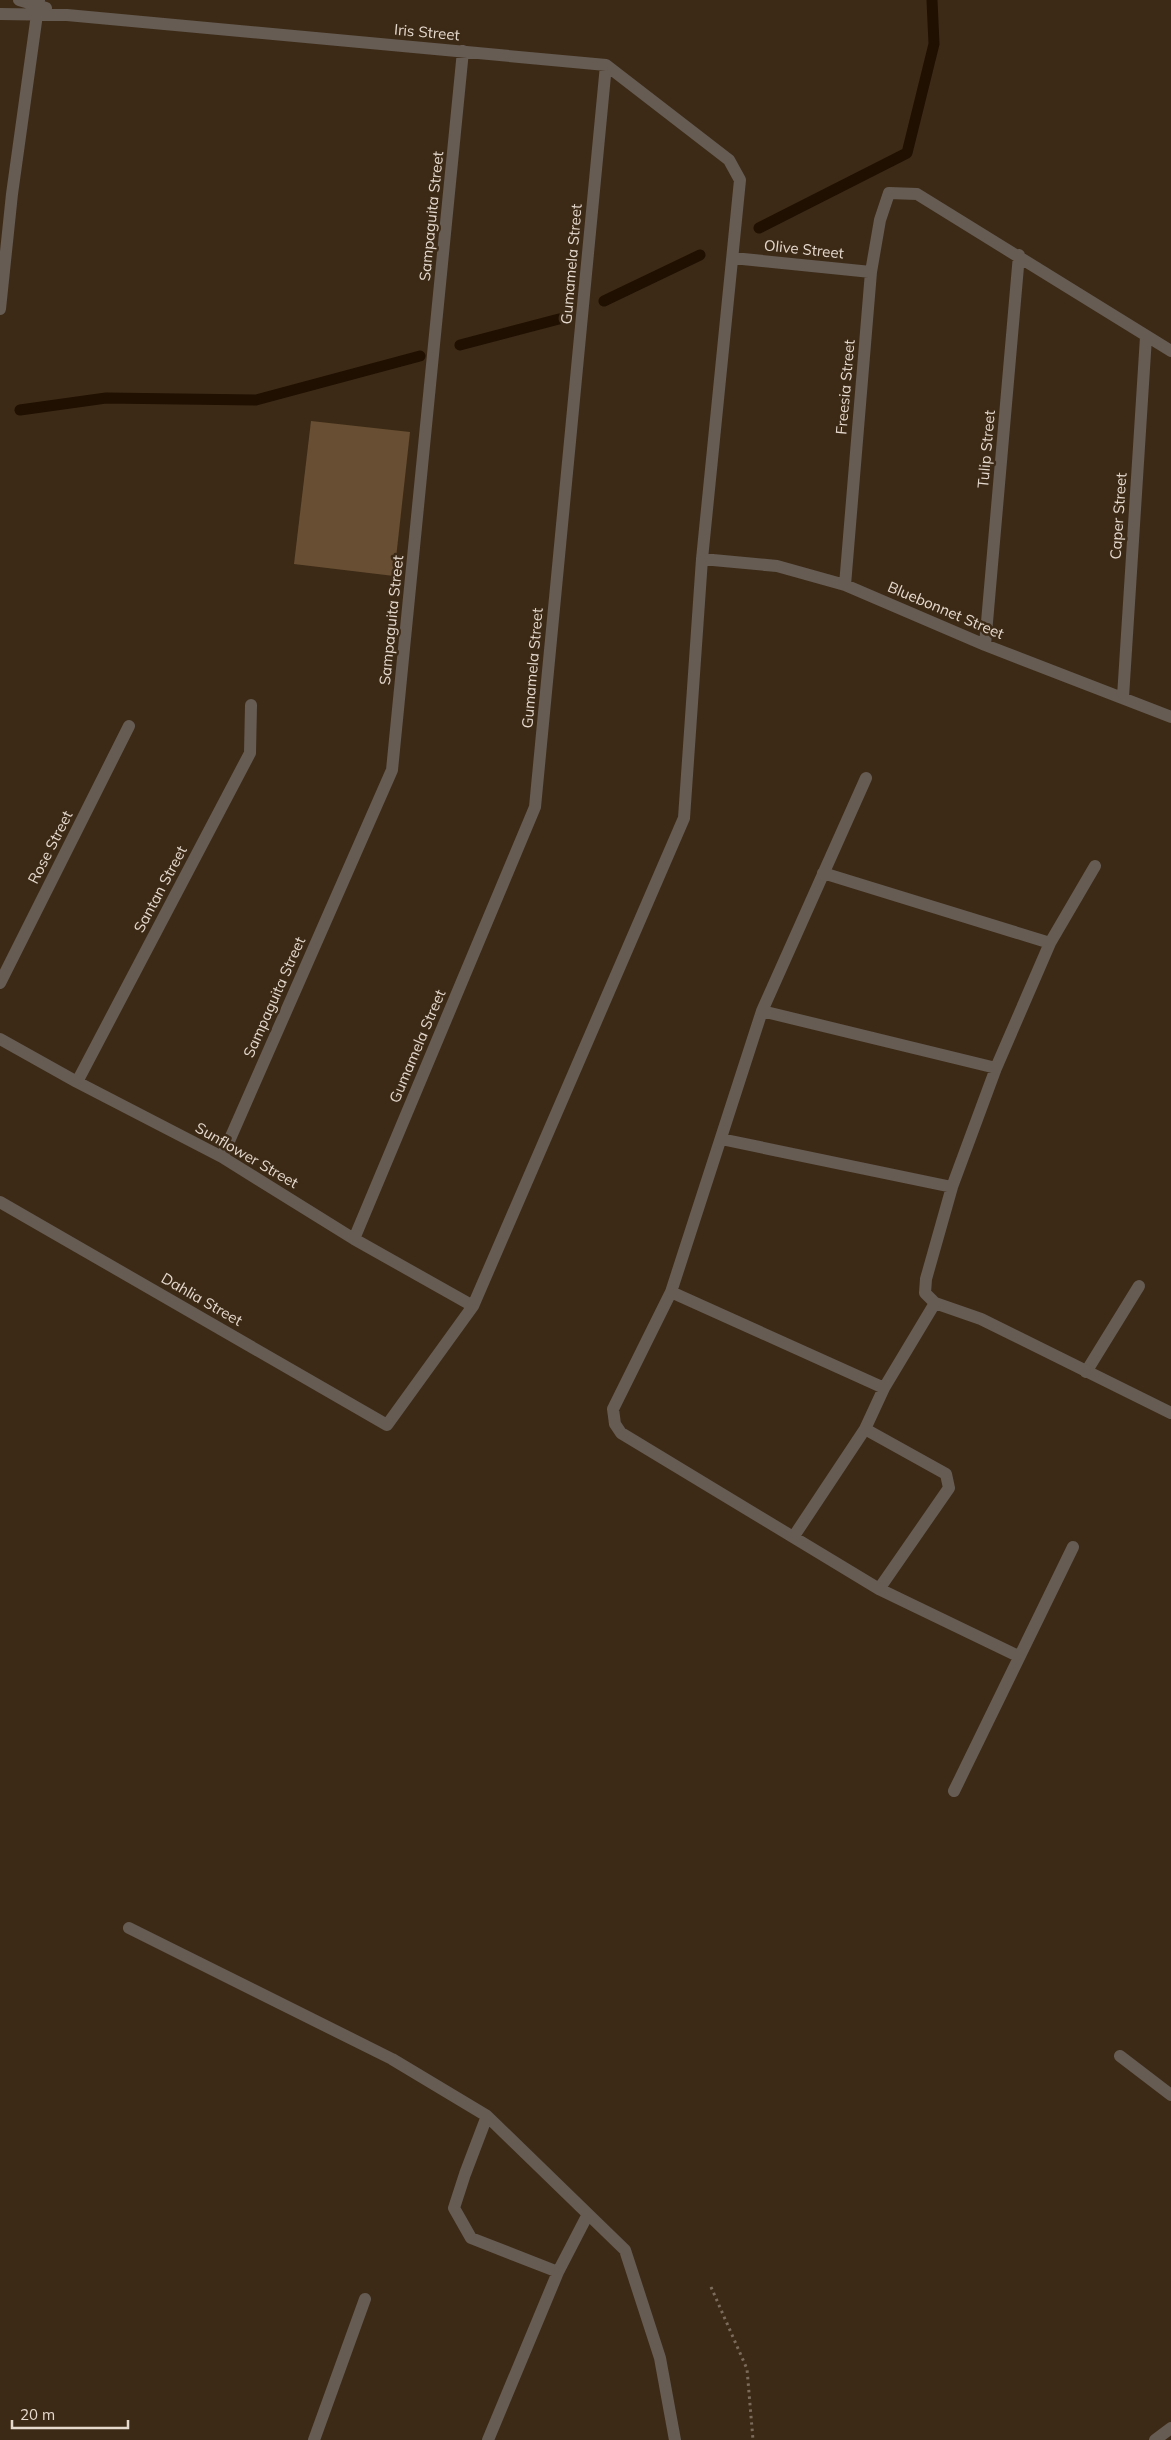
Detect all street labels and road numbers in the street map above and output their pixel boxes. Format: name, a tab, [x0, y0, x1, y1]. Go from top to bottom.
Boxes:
street label: Iris Street	[393, 20, 461, 44]
street label: Sampaguita Street	[415, 150, 447, 282]
street label: Gumamela Street	[556, 203, 586, 325]
street label: Olive Street	[763, 235, 845, 263]
street label: Freesia Street	[831, 339, 859, 435]
street label: Tulip Street	[973, 409, 999, 489]
street label: Caper Street	[1105, 472, 1131, 560]
street label: Sampaguita Street	[375, 554, 407, 686]
street label: Bluebonnet Street	[885, 577, 1007, 643]
street label: Gumamela Street	[517, 607, 547, 729]
street label: Rose Street	[23, 807, 77, 887]
street label: Santan Street	[129, 842, 191, 936]
street label: Sampaguita Street	[239, 934, 309, 1060]
street label: Gumamela Street	[385, 987, 449, 1105]
street label: Sunflower Street	[192, 1118, 302, 1192]
street label: Dahlia Street	[158, 1268, 246, 1330]

